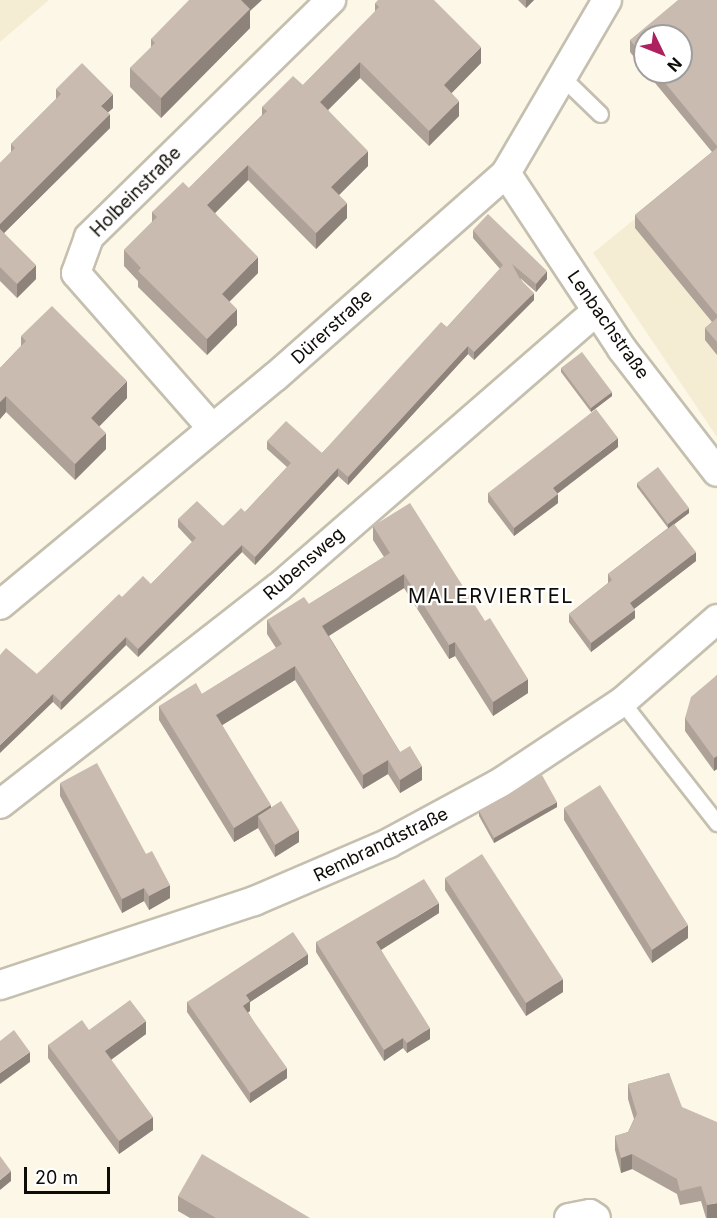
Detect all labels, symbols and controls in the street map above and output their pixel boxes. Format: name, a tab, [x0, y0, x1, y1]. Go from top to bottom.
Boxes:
north arrow	[633, 24, 693, 84]
text: N	[663, 54, 686, 76]
street label: Holbeinstraße	[86, 142, 186, 242]
street label: Lenbachstraße	[563, 267, 653, 383]
street label: Dürerstraße	[287, 285, 377, 369]
street label: Rubensweg	[259, 523, 349, 605]
district label: MALERVIERTEL	[408, 584, 574, 608]
street label: Rembrandtstraße	[310, 803, 452, 887]
scale bar	[27, 1155, 112, 1193]
text: 20 m	[35, 1167, 78, 1188]

